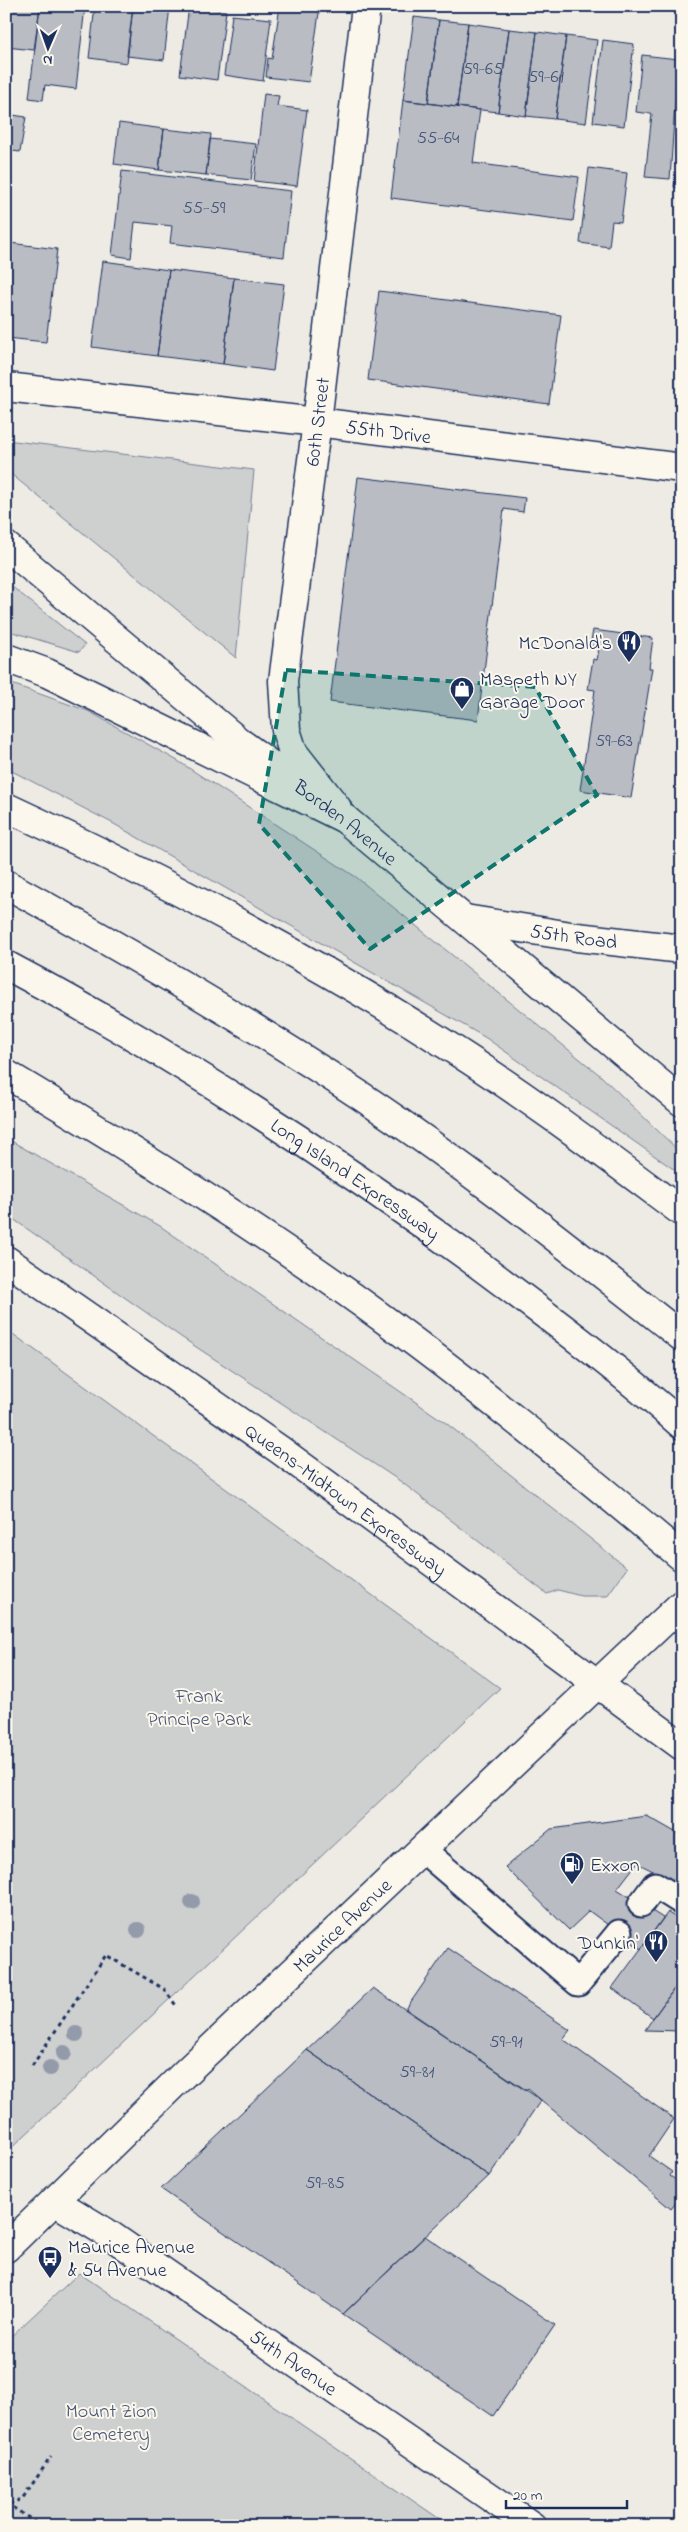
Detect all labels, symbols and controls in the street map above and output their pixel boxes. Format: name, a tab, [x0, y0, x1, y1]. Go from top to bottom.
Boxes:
north arrow	[22, 22, 72, 72]
text: N	[43, 49, 53, 70]
house number: 59-65	[463, 57, 503, 83]
house number: 59-61	[528, 65, 564, 91]
house number: 55-64	[417, 126, 460, 152]
house number: 55-59	[182, 196, 226, 222]
street label: 60th Street	[299, 376, 339, 468]
street label: 55th Drive	[344, 414, 433, 453]
restaurant icon: McDonald's	[616, 629, 642, 663]
place label: McDonald's	[518, 630, 612, 659]
place label: Maspeth NY Garage Door	[480, 666, 586, 719]
shop icon: Maspeth NY Garage Door	[449, 676, 475, 710]
house number: 59-63	[595, 729, 633, 755]
street label: Borden Avenue	[286, 773, 403, 874]
street label: 55th Road	[528, 918, 619, 958]
street label: Long Island Expressway	[264, 1113, 445, 1249]
street label: Queens-Midtown Expressway	[238, 1418, 452, 1585]
park label: Frank Principe Park	[147, 1683, 251, 1735]
fuel station icon: Exxon	[559, 1851, 585, 1885]
place label: Exxon	[590, 1852, 640, 1881]
street label: Maurice Avenue	[287, 1873, 400, 1981]
restaurant icon: Dunkin'	[643, 1929, 669, 1963]
place label: Dunkin'	[577, 1930, 638, 1959]
house number: 59-91	[489, 2030, 523, 2056]
house number: 59-81	[400, 2060, 435, 2086]
house number: 59-85	[305, 2171, 345, 2197]
place label: Maurice Avenue & 54 Avenue	[68, 2234, 195, 2286]
bus stop icon: Maurice Avenue & 54 Avenue	[37, 2245, 63, 2279]
street label: 54th Avenue	[243, 2323, 342, 2405]
park label: Mount Zion Cemetery	[66, 2398, 156, 2450]
scale bar	[506, 2477, 627, 2509]
text: 20 m	[513, 2485, 543, 2507]

